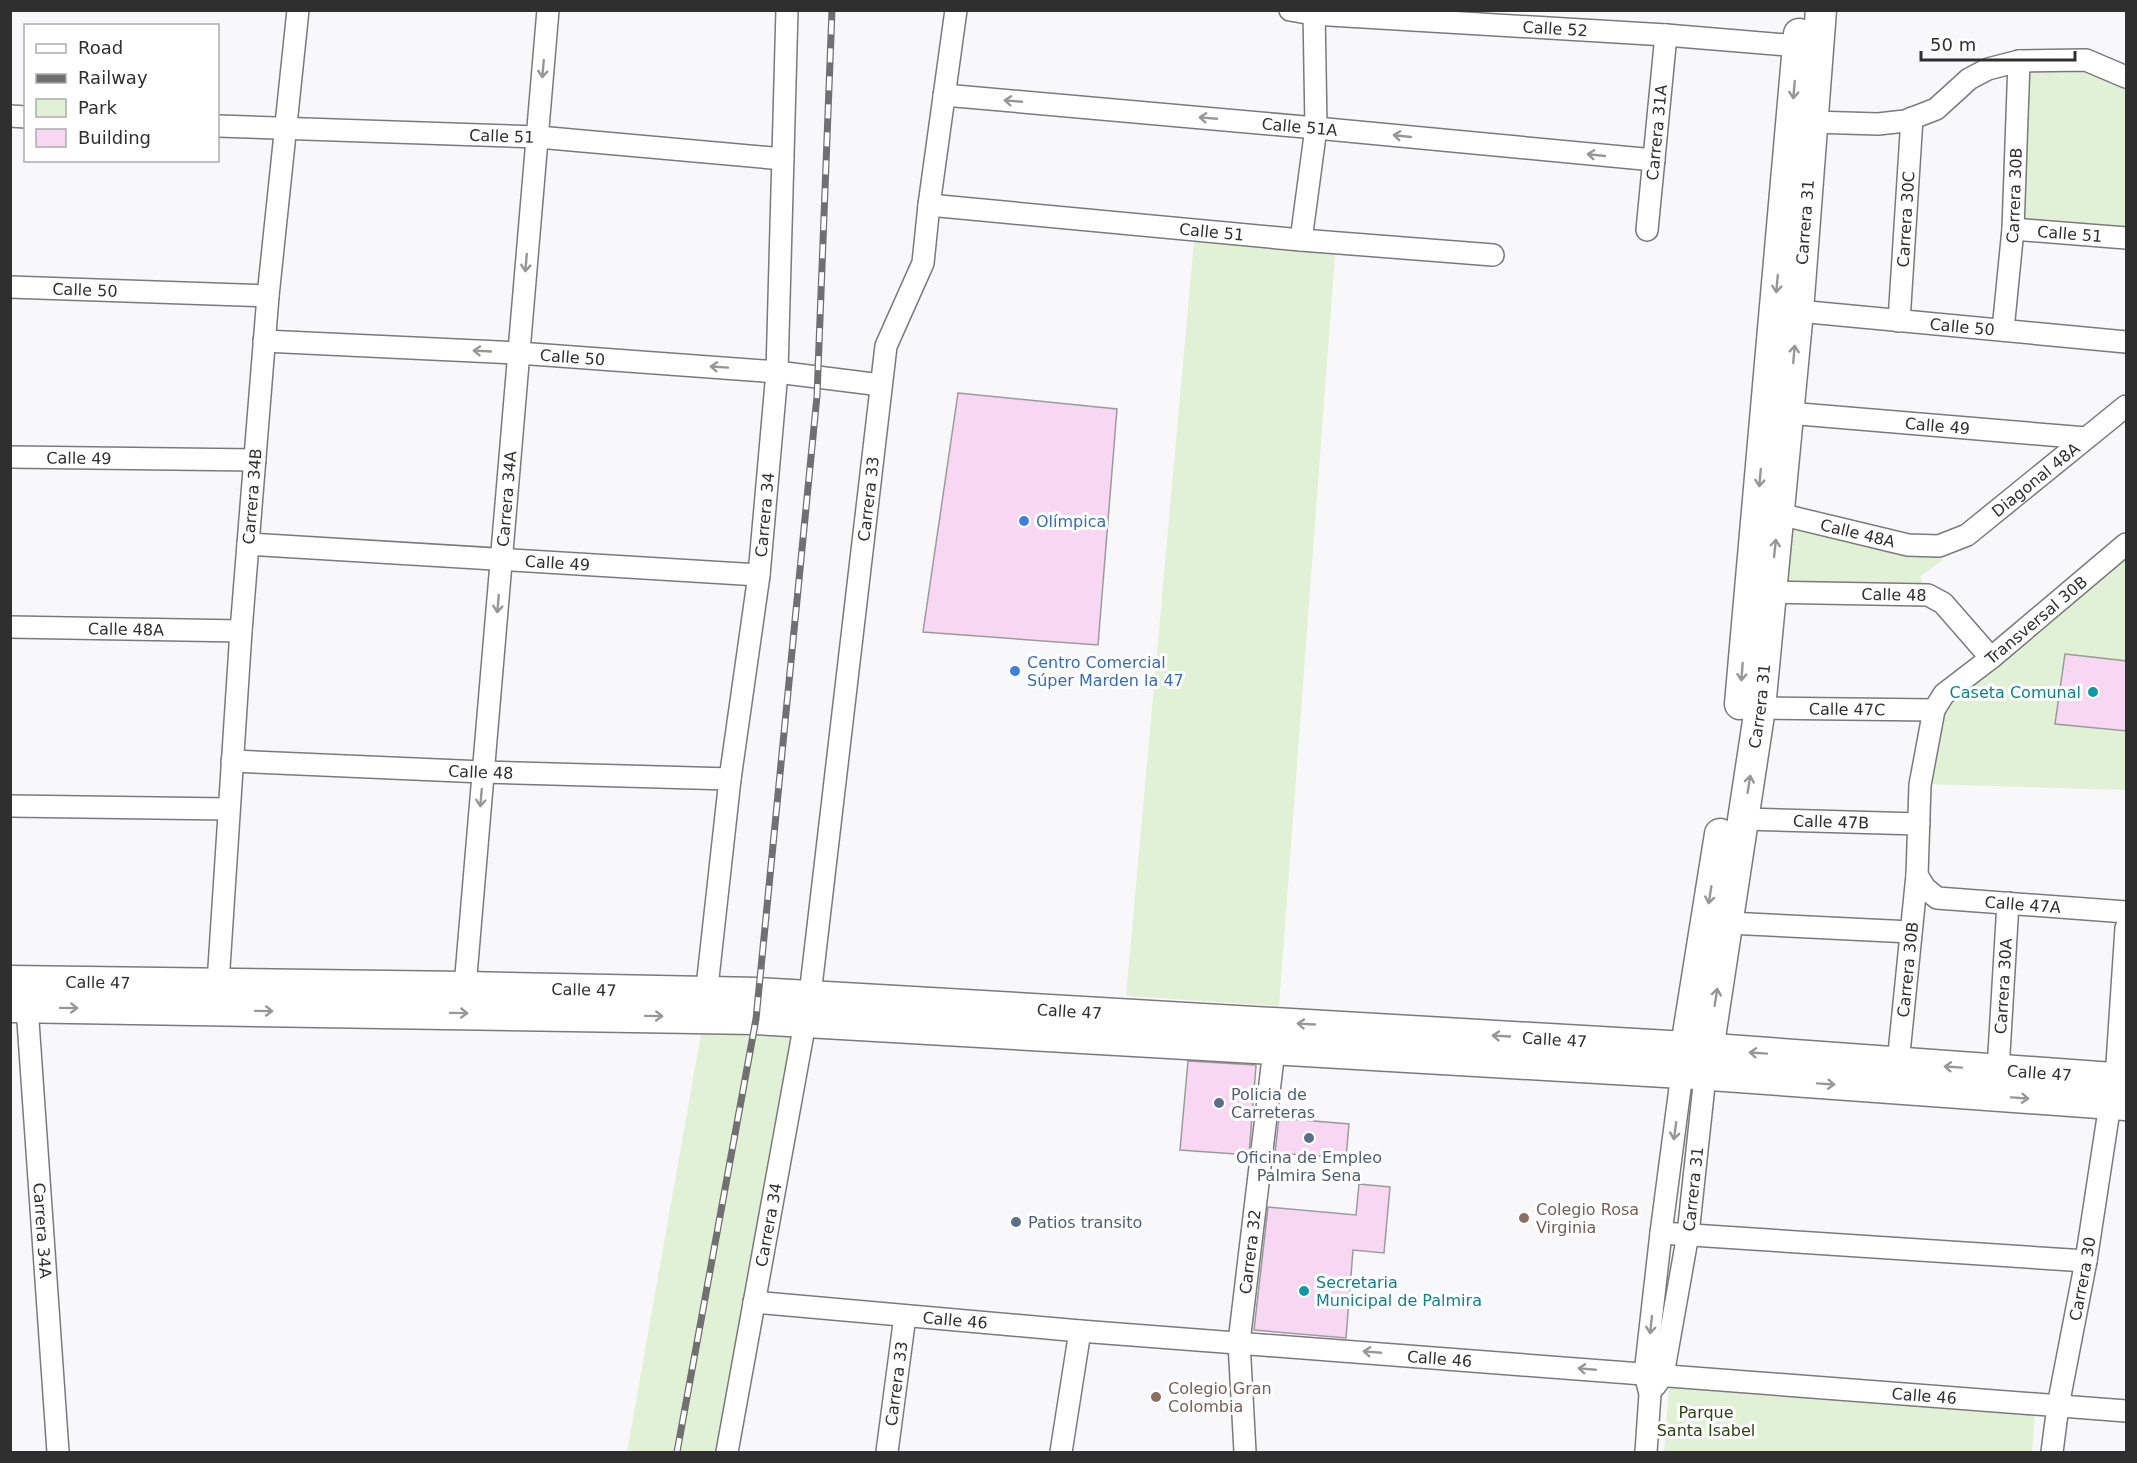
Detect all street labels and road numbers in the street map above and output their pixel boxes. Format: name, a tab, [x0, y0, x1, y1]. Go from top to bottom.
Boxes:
street label: Calle 52	[1522, 17, 1588, 40]
street label: Carrera 31A	[1643, 84, 1671, 181]
street label: Calle 51A	[1261, 114, 1338, 140]
street label: Calle 51	[469, 126, 535, 147]
street label: Carrera 30B	[2003, 147, 2026, 245]
street label: Carrera 30C	[1893, 171, 1919, 268]
street label: Carrera 31	[1793, 179, 1818, 265]
street label: Calle 51	[1178, 220, 1245, 245]
street label: Calle 51	[2037, 222, 2103, 246]
street label: Calle 50	[52, 279, 118, 301]
street label: Calle 50	[1929, 314, 1996, 340]
street label: Calle 50	[539, 346, 606, 369]
street label: Calle 49	[1904, 414, 1971, 438]
street label: Diagonal 48A	[1988, 439, 2084, 521]
street label: Calle 49	[46, 448, 112, 468]
street label: Carrera 34B	[239, 448, 266, 545]
street label: Carrera 34A	[493, 450, 521, 548]
street label: Carrera 33	[854, 455, 883, 542]
street label: Carrera 34	[752, 471, 778, 558]
street label: Calle 48A	[1818, 515, 1897, 552]
street label: Calle 49	[524, 552, 591, 575]
street label: Transversal 30B	[1981, 572, 2091, 669]
street label: Calle 48	[1861, 585, 1927, 605]
street label: Calle 48A	[88, 619, 164, 640]
street label: Carrera 31	[1745, 663, 1774, 750]
street label: Calle 47C	[1809, 700, 1885, 719]
street label: Calle 48	[448, 761, 514, 783]
street label: Calle 47B	[1793, 811, 1869, 833]
street label: Calle 47A	[1984, 893, 2061, 917]
street label: Carrera 30B	[1894, 921, 1922, 1018]
street label: Carrera 30A	[1991, 938, 2016, 1035]
street label: Calle 47	[65, 973, 131, 993]
street label: Calle 47	[551, 980, 617, 1000]
street label: Calle 47	[1036, 1000, 1102, 1023]
street label: Calle 47	[1521, 1028, 1588, 1051]
street label: Calle 47	[2006, 1061, 2073, 1085]
street label: Carrera 31	[1679, 1146, 1707, 1232]
street label: Carrera 34	[752, 1181, 786, 1268]
street label: Carrera 34A	[29, 1182, 55, 1279]
street label: Carrera 32	[1236, 1208, 1265, 1295]
street label: Carrera 30	[2066, 1235, 2100, 1322]
street label: Calle 46	[922, 1308, 988, 1333]
street label: Carrera 33	[882, 1340, 912, 1427]
street label: Calle 46	[1406, 1347, 1473, 1371]
street label: Calle 46	[1891, 1384, 1957, 1408]

